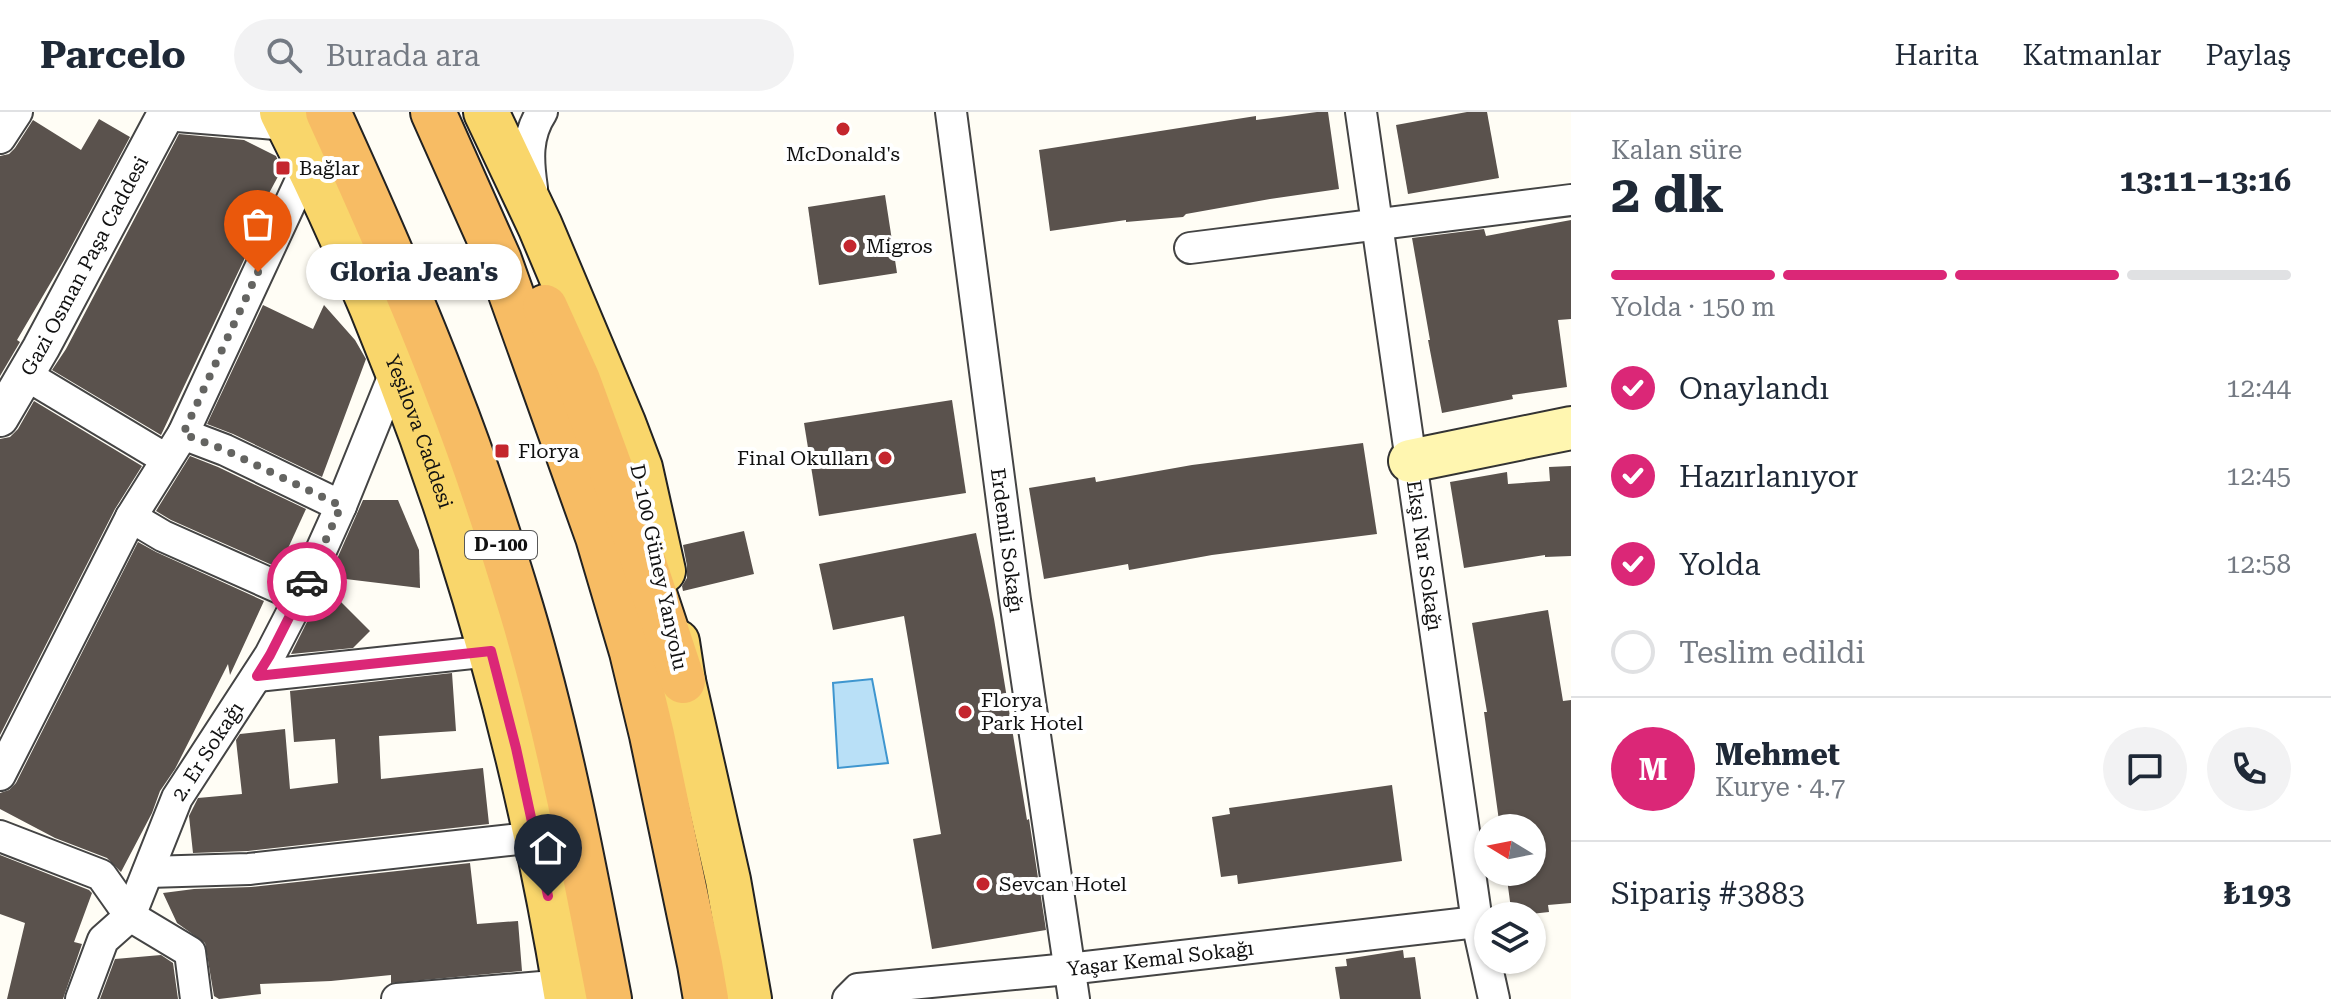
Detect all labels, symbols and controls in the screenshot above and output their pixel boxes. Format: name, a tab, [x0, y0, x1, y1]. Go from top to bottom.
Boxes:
search box	[234, 19, 794, 91]
text: Parcelo	[40, 33, 186, 77]
icon: search	[262, 33, 306, 77]
text: Burada ara	[326, 38, 480, 73]
text: Harita	[1894, 39, 1979, 72]
text: Katmanlar	[2023, 39, 2162, 72]
text: Paylaş	[2206, 39, 2291, 72]
marker: McDonald's	[834, 120, 852, 138]
text: Kalan süre	[1611, 135, 1742, 165]
place label: McDonald's	[786, 142, 900, 166]
street label: Gazi Osman Paşa Caddesi	[15, 152, 153, 380]
place label: Bağlar	[299, 156, 360, 180]
marker: Bağlar	[274, 159, 292, 177]
text: 13:11–13:16	[2119, 163, 2291, 198]
text: 2 dk	[1611, 164, 1724, 225]
pin	[224, 190, 292, 272]
icon: bag	[236, 202, 280, 246]
place label: Migros	[866, 234, 933, 258]
marker: Migros	[841, 237, 859, 255]
callout: Gloria Jean's	[306, 244, 522, 300]
text: Gloria Jean's	[330, 257, 498, 287]
text: Yolda · 150 m	[1611, 292, 1775, 322]
street label: Yeşilova Caddesi	[380, 351, 458, 511]
icon: check	[1611, 366, 1655, 410]
text: Onaylandı	[1679, 371, 1829, 406]
text: 12:44	[2226, 373, 2291, 403]
place label: Florya	[518, 439, 579, 463]
marker: Florya	[493, 442, 511, 460]
place label: Final Okulları	[737, 446, 869, 470]
marker: Final Okulları	[876, 449, 894, 467]
icon: check	[1611, 454, 1655, 498]
text: Hazırlanıyor	[1679, 459, 1858, 494]
text: 12:45	[2226, 461, 2291, 491]
street label: D-100 Güney Yanyolu	[625, 462, 693, 673]
street label: Erdemli Sokağı	[986, 466, 1029, 614]
street label: Ekşi Nar Sokağı	[1402, 479, 1447, 632]
road number: D-100	[465, 531, 537, 559]
courier	[267, 542, 347, 622]
icon: check	[1611, 542, 1655, 586]
text: Yolda	[1679, 547, 1760, 582]
text: 12:58	[2226, 549, 2291, 579]
icon: car	[285, 560, 329, 604]
text: Teslim edildi	[1679, 635, 1865, 670]
place label: Florya Park Hotel	[981, 688, 1083, 735]
street label: 2. Er Sokağı	[167, 697, 248, 805]
marker: Florya Park Hotel	[956, 703, 974, 721]
button: chat	[2103, 727, 2187, 811]
button: phone	[2207, 727, 2291, 811]
text: Mehmet	[1715, 737, 1840, 772]
text: M	[1639, 752, 1667, 787]
text: Kurye · 4.7	[1715, 772, 1845, 802]
pin	[514, 814, 582, 896]
north arrow	[1474, 814, 1546, 886]
map controls	[1474, 814, 1546, 974]
icon: home	[526, 826, 570, 870]
place label: Sevcan Hotel	[999, 872, 1127, 896]
marker: Sevcan Hotel	[974, 875, 992, 893]
text: Sipariş #3883	[1611, 876, 1805, 911]
text: ₺193	[2224, 876, 2291, 911]
button: layers	[1474, 902, 1546, 974]
street label: Yaşar Kemal Sokağı	[1066, 936, 1255, 981]

